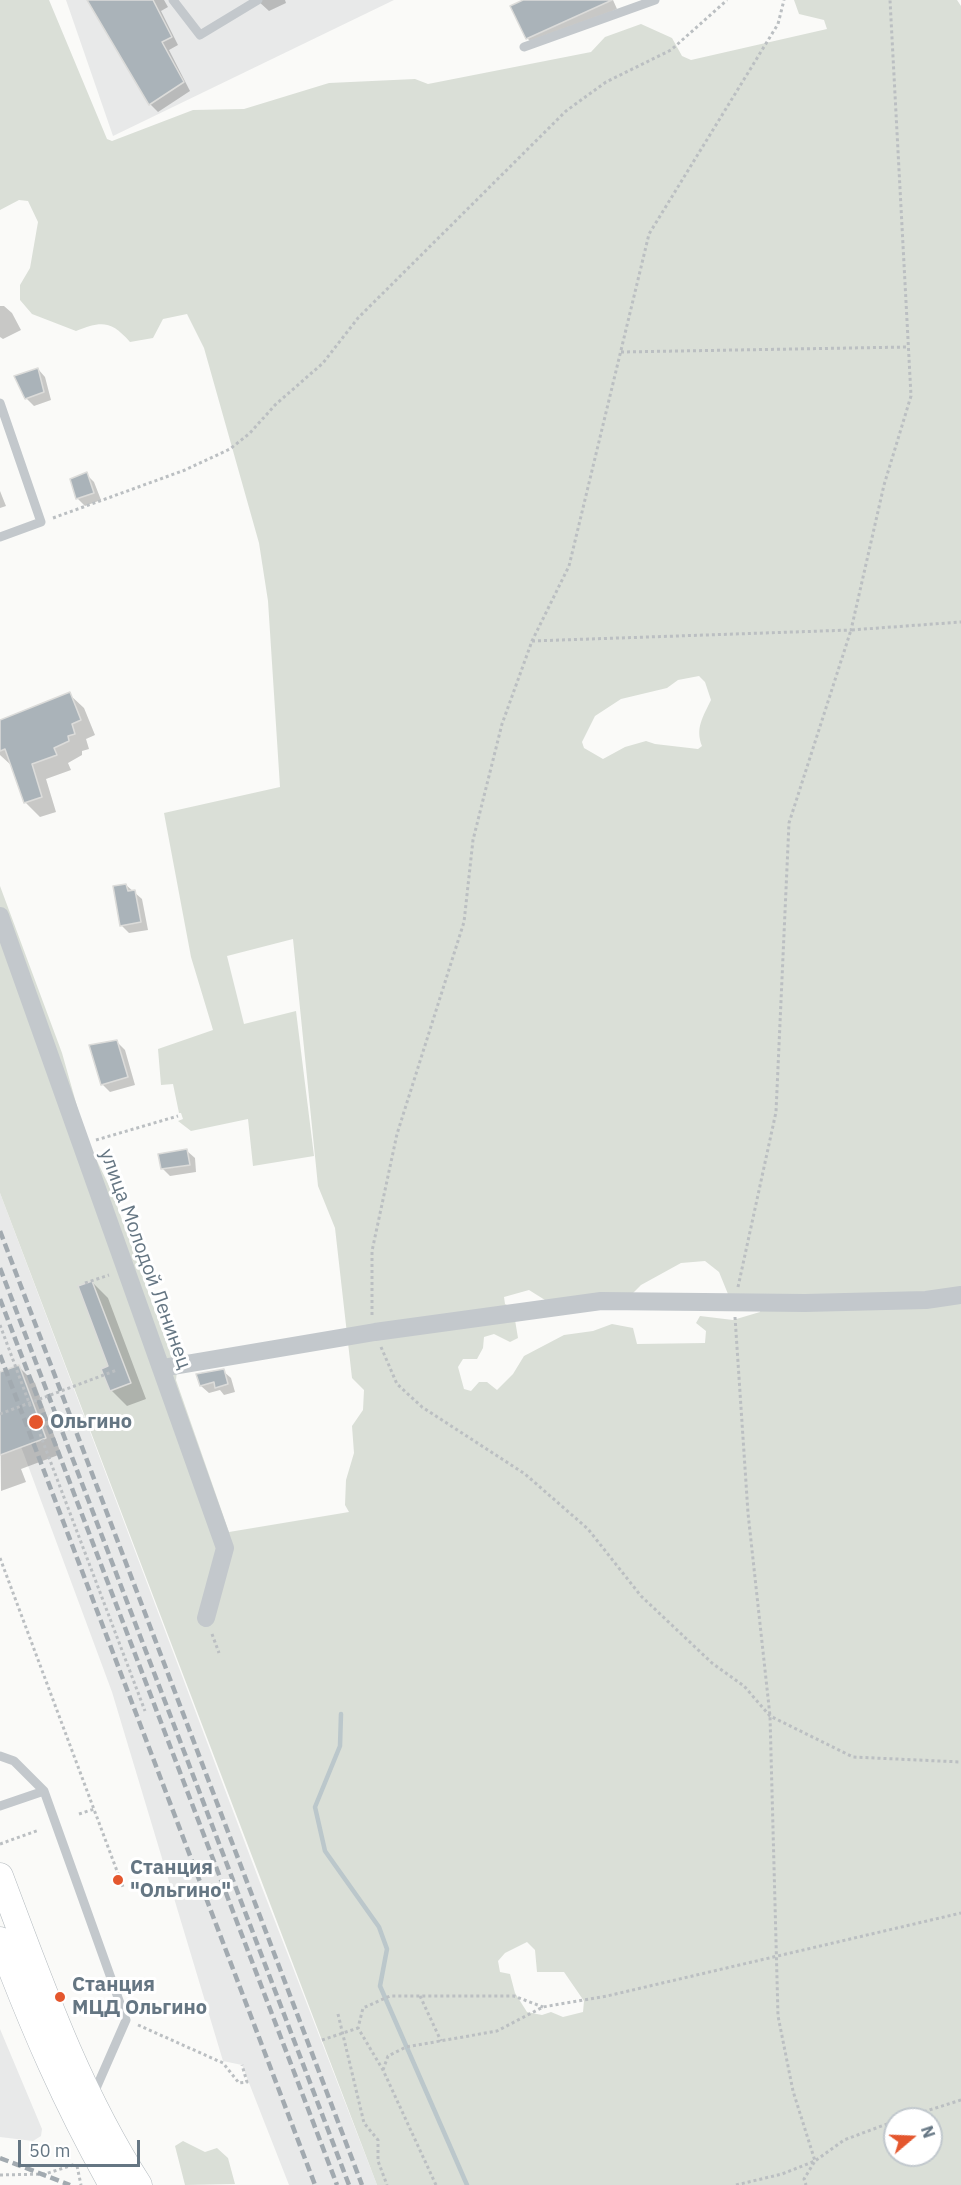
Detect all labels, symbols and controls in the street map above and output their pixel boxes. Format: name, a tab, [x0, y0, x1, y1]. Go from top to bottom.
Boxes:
street label: улица Молодой Ленинец	[94, 1146, 196, 1372]
place label: Ольгино	[50, 1410, 132, 1434]
marker: Ольгино	[27, 1413, 45, 1431]
place label: Станция "Ольгино"	[130, 1856, 231, 1903]
marker: Станция "Ольгино"	[111, 1873, 125, 1887]
place label: Станция МЦД Ольгино	[72, 1973, 207, 2020]
marker: Станция МЦД Ольгино	[53, 1990, 67, 2004]
north arrow	[883, 2107, 943, 2167]
text: N	[917, 2123, 939, 2141]
scale bar	[21, 2128, 142, 2166]
text: 50 m	[29, 2139, 71, 2162]

